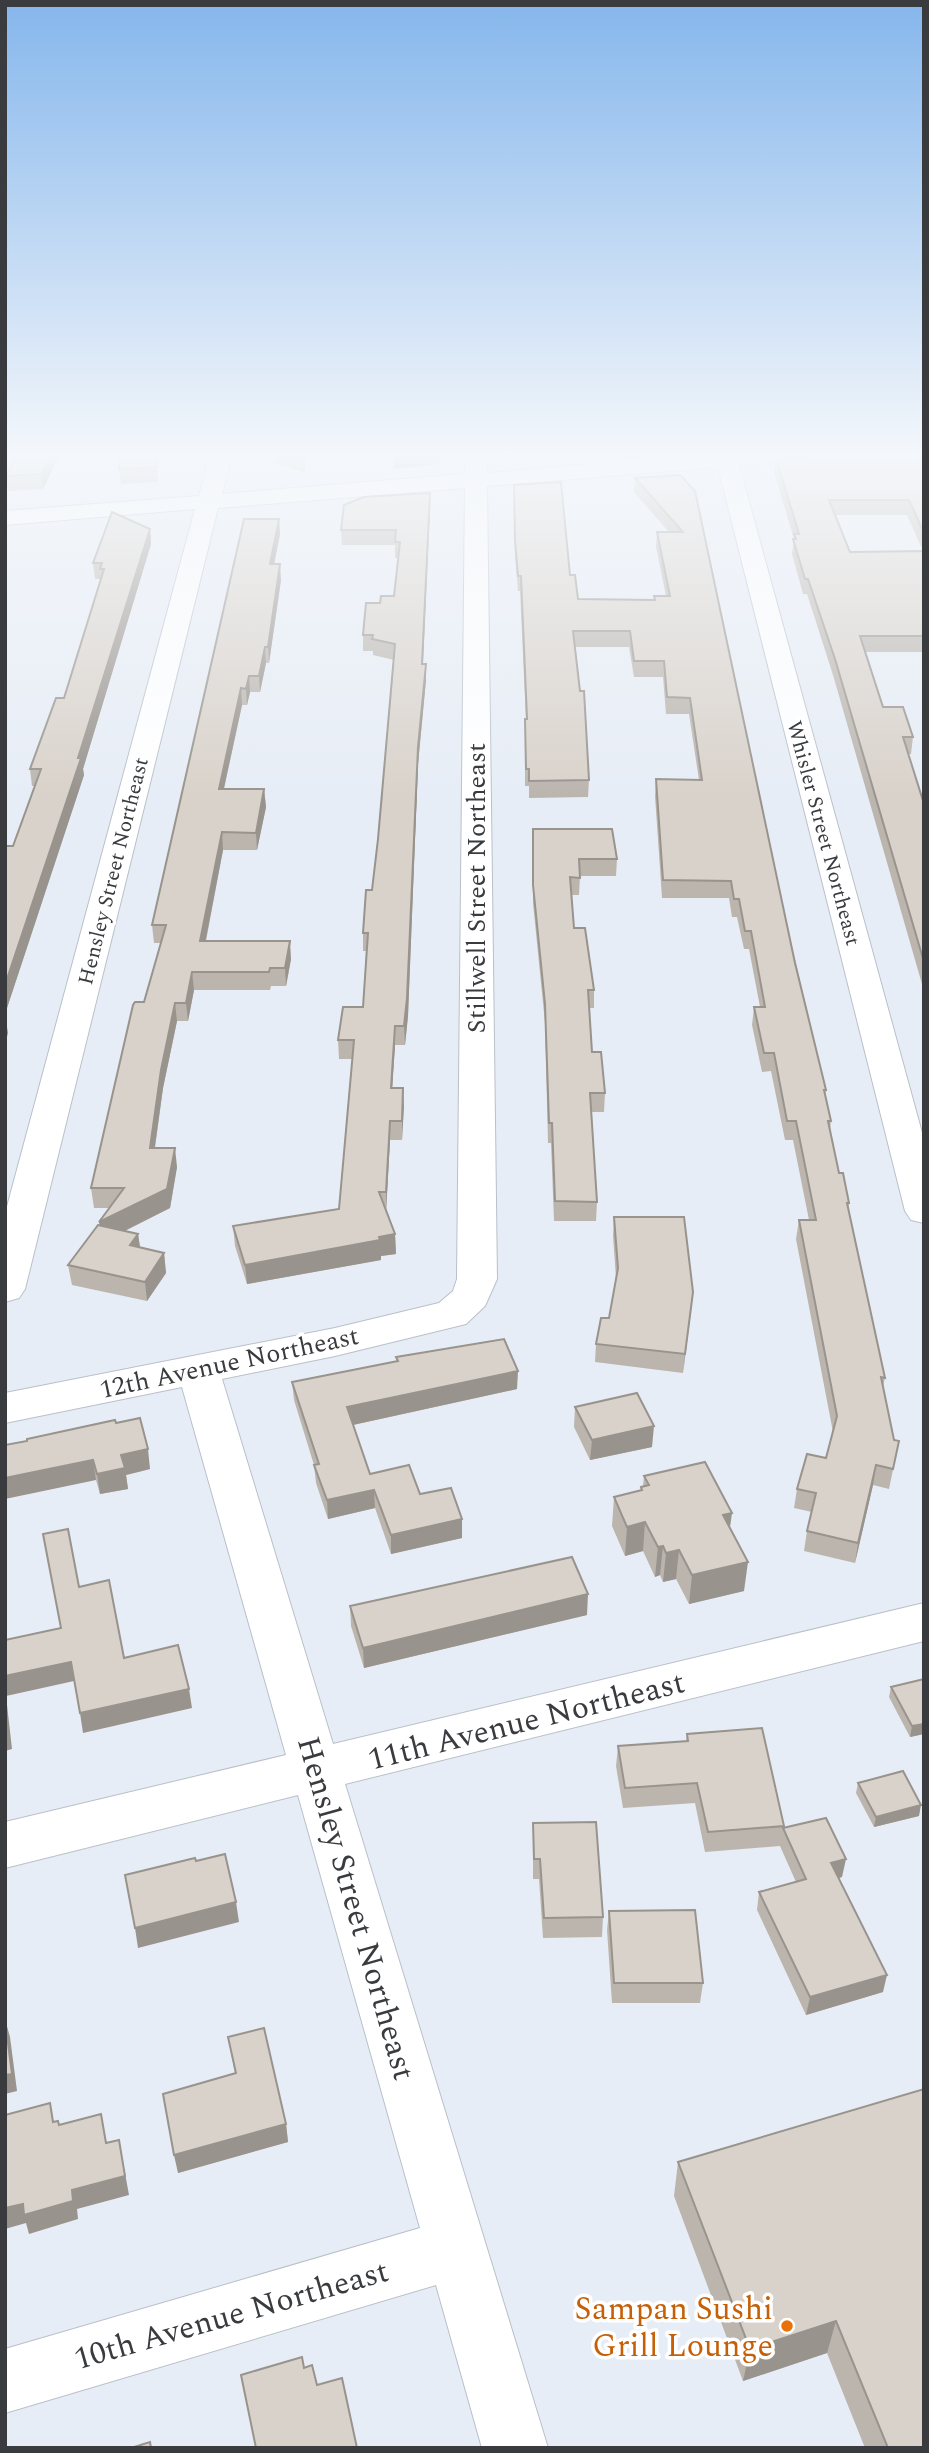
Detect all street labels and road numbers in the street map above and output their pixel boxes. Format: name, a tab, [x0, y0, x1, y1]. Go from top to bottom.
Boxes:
street label: Whisler Street Northeast	[778, 717, 868, 949]
street label: Stillwell Street Northeast	[457, 743, 497, 1033]
street label: Hensley Street Northeast	[70, 754, 158, 988]
street label: 12th Avenue Northeast	[96, 1316, 363, 1410]
street label: 11th Avenue Northeast	[363, 1658, 690, 1785]
street label: Hensley Street Northeast	[283, 1731, 428, 2086]
street label: 10th Avenue Northeast	[68, 2247, 394, 2384]

